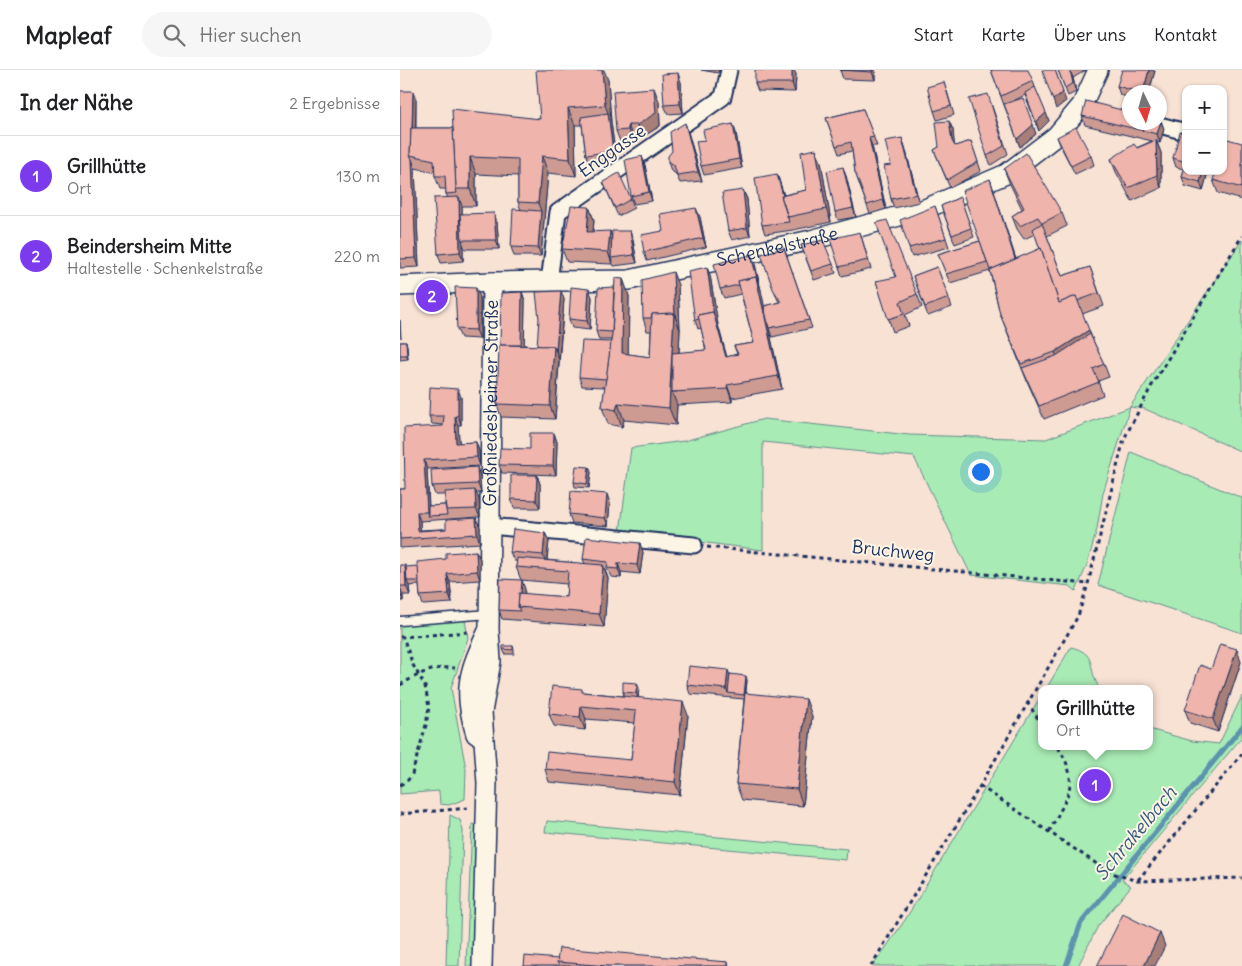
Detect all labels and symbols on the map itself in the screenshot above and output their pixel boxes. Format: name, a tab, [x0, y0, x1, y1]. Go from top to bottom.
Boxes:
north arrow	[1122, 85, 1167, 130]
street label: Enggasse	[573, 119, 650, 182]
street label: Schenkelstraße	[714, 221, 840, 271]
pin: 2	[416, 277, 448, 315]
street label: Großniedesheimer Straße	[478, 300, 503, 507]
your location	[968, 459, 994, 485]
street label: Bruchweg	[851, 535, 935, 566]
pin: 1	[1079, 766, 1111, 804]
water label: Schrakelbach	[1089, 780, 1182, 885]

